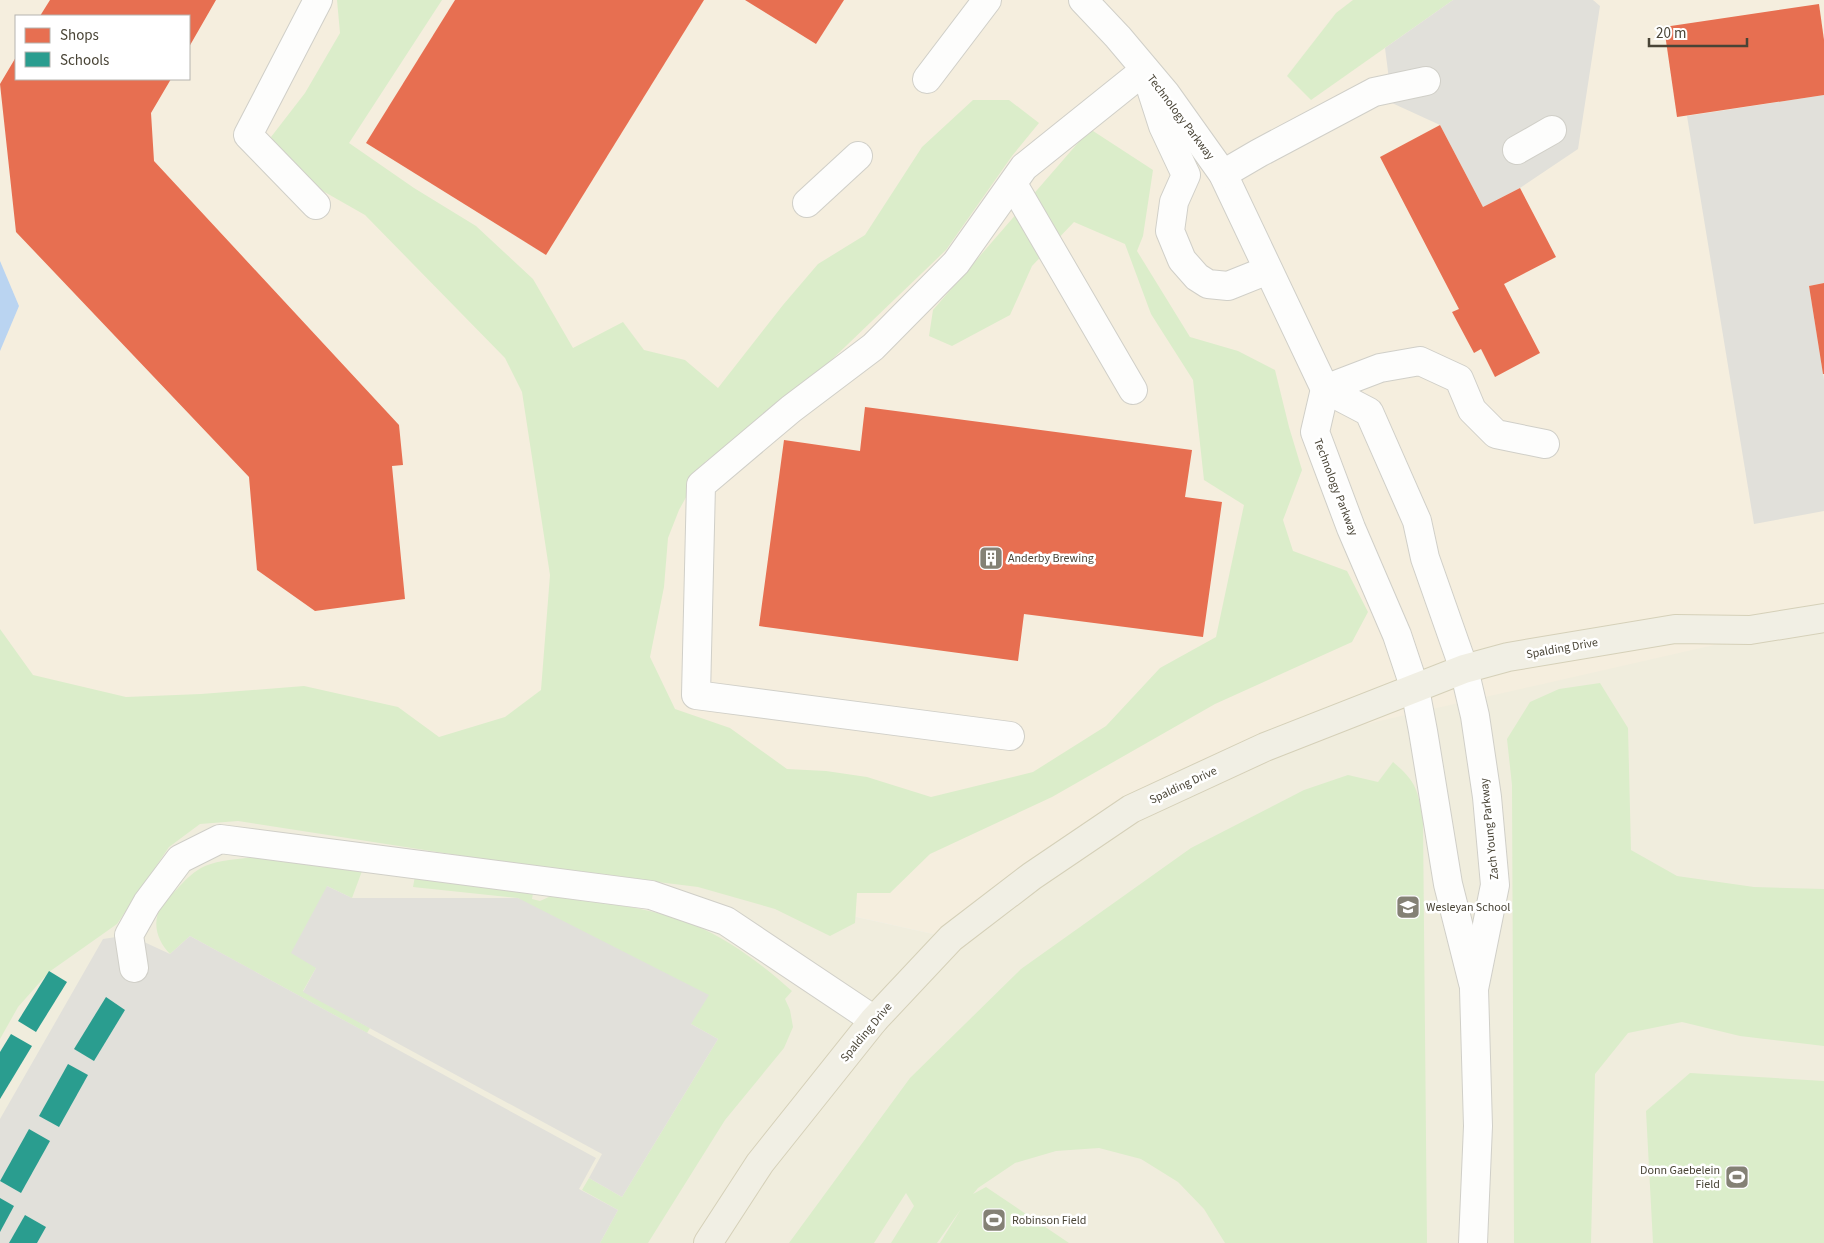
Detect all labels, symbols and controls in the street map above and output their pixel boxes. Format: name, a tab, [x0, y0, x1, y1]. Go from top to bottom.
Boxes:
legend	[15, 15, 190, 80]
scale bar	[1649, 15, 1746, 47]
text: 20 m	[1656, 23, 1686, 44]
text: Shops	[60, 25, 99, 46]
text: Schools	[60, 50, 109, 71]
street label: Technology Parkway	[1143, 71, 1219, 164]
street label: Technology Parkway	[1309, 436, 1362, 539]
building icon: Anderby Brewing	[978, 545, 1004, 571]
place label: Anderby Brewing	[1008, 550, 1094, 567]
street label: Spalding Drive	[1525, 634, 1599, 663]
street label: Spalding Drive	[1147, 762, 1220, 809]
street label: Zach Young Parkway	[1476, 777, 1503, 881]
school or university icon: Wesleyan School	[1395, 894, 1421, 920]
place label: Wesleyan School	[1426, 899, 1510, 916]
street label: Spalding Drive	[837, 999, 896, 1066]
place label: Donn Gaebelein Field	[1640, 1162, 1720, 1193]
sports icon: Donn Gaebelein Field	[1724, 1164, 1750, 1190]
sports icon: Robinson Field	[981, 1207, 1007, 1233]
place label: Robinson Field	[1012, 1212, 1086, 1229]

